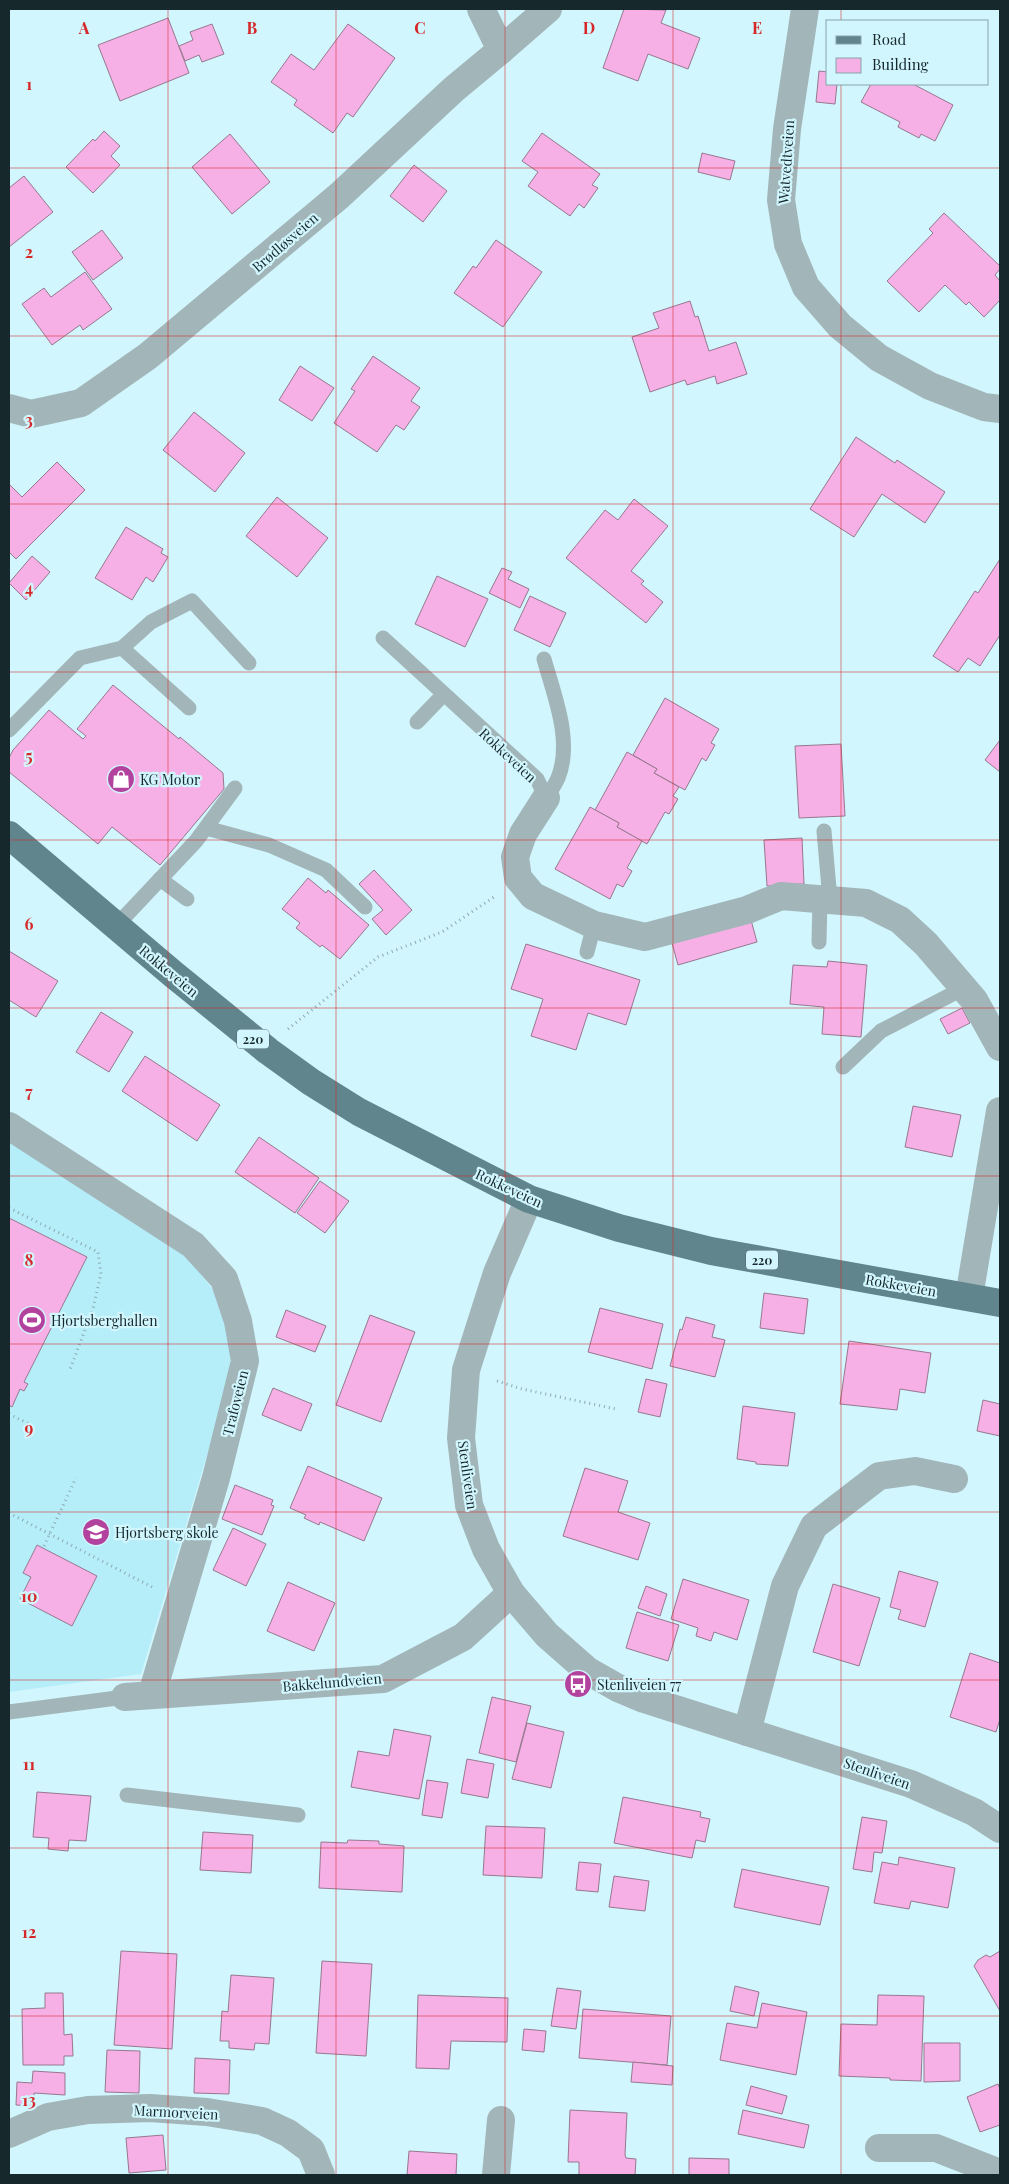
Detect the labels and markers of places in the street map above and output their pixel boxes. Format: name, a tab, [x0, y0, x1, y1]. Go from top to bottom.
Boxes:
shop icon: KG Motor	[106, 764, 136, 794]
place label: KG Motor	[140, 770, 201, 789]
sports icon: Hjortsberghallen	[17, 1305, 47, 1335]
place label: Hjortsberghallen	[51, 1311, 158, 1330]
school or university icon: Hjortsberg skole	[81, 1517, 111, 1547]
place label: Hjortsberg skole	[115, 1523, 219, 1542]
bus stop icon: Stenliveien 77	[563, 1669, 593, 1699]
place label: Stenliveien 77	[597, 1675, 682, 1694]

